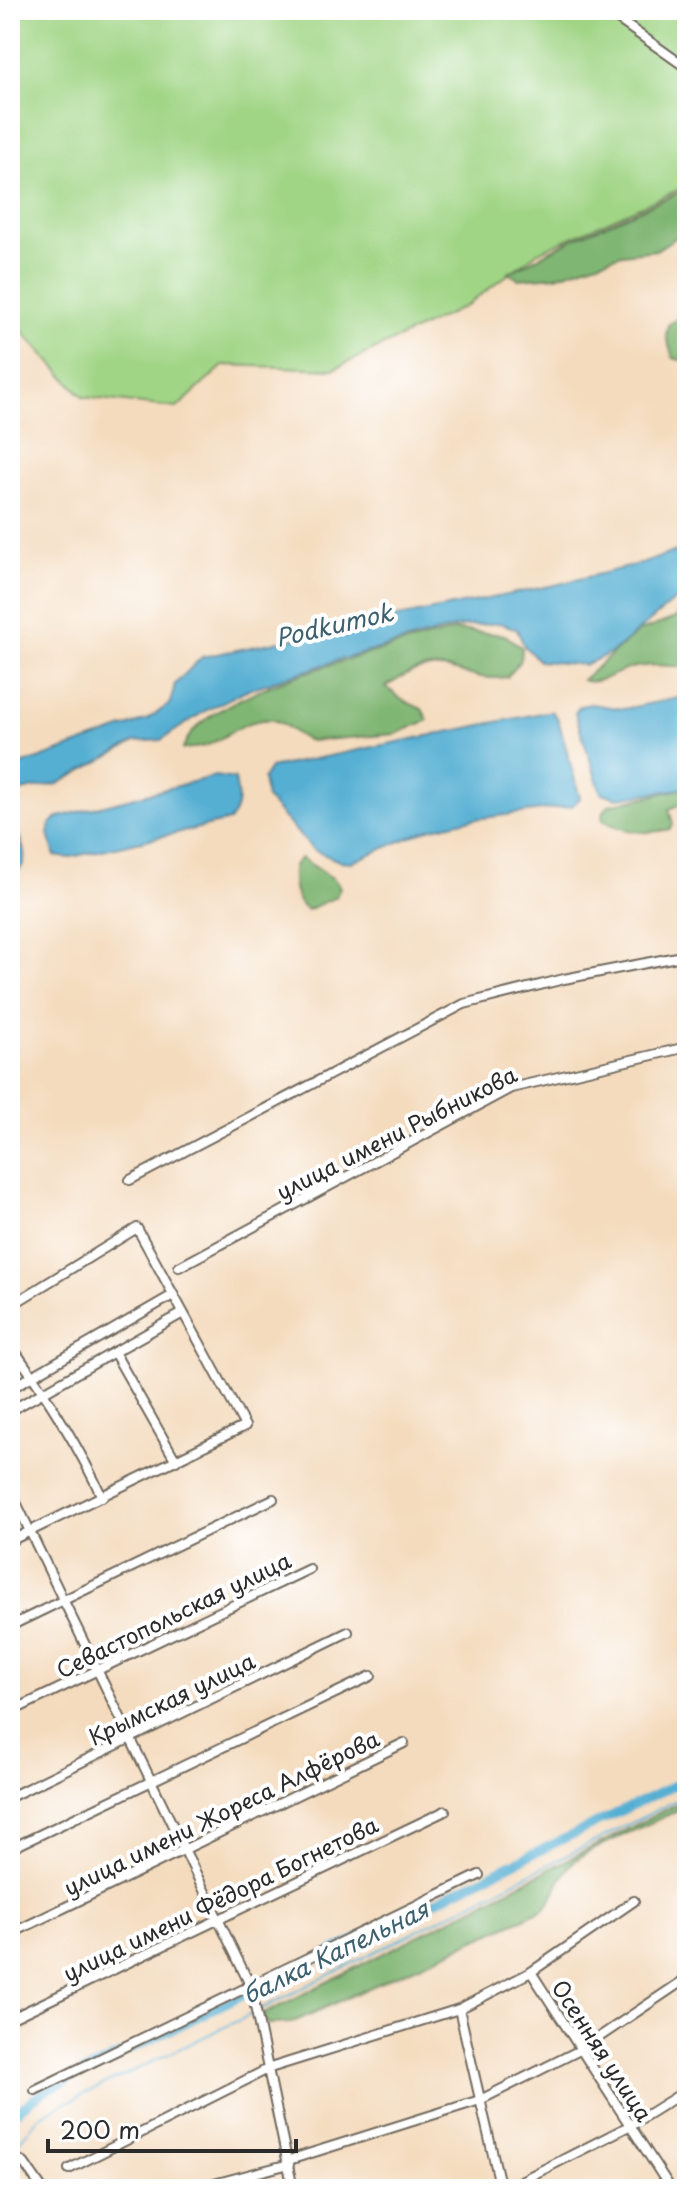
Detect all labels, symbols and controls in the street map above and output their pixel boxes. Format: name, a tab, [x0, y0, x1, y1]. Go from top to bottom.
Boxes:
water label: Podkumok	[272, 593, 397, 655]
street label: улица имени Рыбникова	[270, 1057, 522, 1207]
street label: Севастопольская улица	[50, 1543, 296, 1685]
street label: Крымская улица	[82, 1643, 260, 1753]
street label: улица имени Жореса Алфёрова	[58, 1721, 385, 1903]
street label: улица имени Фёдора Богнетова	[57, 1807, 383, 1989]
water label: балка Капельная	[236, 1889, 436, 2012]
street label: Осенняя улица	[545, 1973, 661, 2128]
scale bar	[48, 2103, 296, 2153]
text: 200 m	[60, 2111, 140, 2147]

